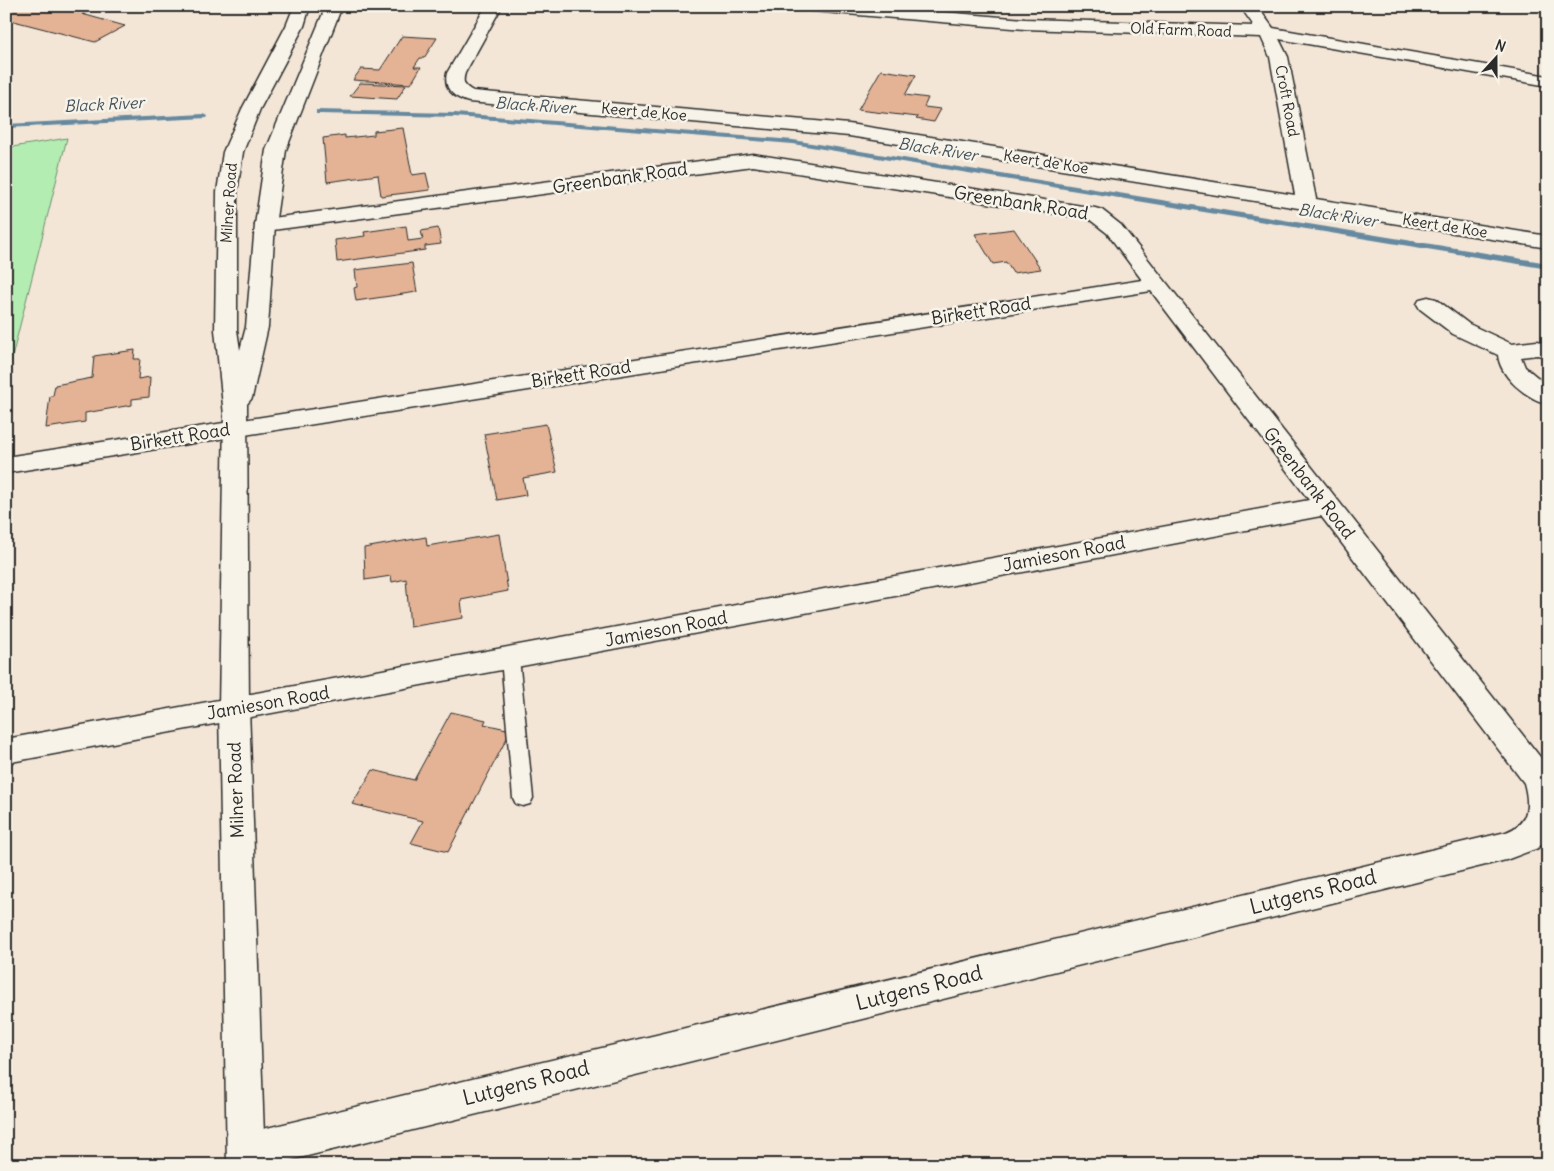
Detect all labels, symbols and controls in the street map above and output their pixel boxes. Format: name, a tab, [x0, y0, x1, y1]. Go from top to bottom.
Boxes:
street label: Old Farm Road	[1130, 18, 1232, 41]
north arrow	[1472, 32, 1522, 82]
text: N	[1493, 36, 1508, 56]
street label: Croft Road	[1271, 63, 1304, 139]
water label: Black River	[64, 92, 147, 116]
water label: Black River	[494, 92, 578, 118]
street label: Keert de Koe	[600, 98, 688, 125]
water label: Black River	[897, 133, 981, 166]
street label: Keert de Koe	[1002, 145, 1090, 178]
street label: Greenbank Road	[551, 157, 689, 198]
street label: Milner Road	[216, 162, 241, 244]
street label: Greenbank Road	[952, 181, 1090, 225]
water label: Black River	[1297, 199, 1381, 232]
street label: Keert de Koe	[1401, 209, 1489, 242]
street label: Birkett Road	[929, 291, 1033, 330]
street label: Birkett Road	[529, 354, 633, 393]
street label: Birkett Road	[128, 417, 232, 456]
street label: Greenbank Road	[1258, 422, 1361, 544]
street label: Jamieson Road	[1001, 530, 1127, 577]
street label: Jamieson Road	[603, 605, 729, 652]
street label: Jamieson Road	[205, 680, 331, 725]
street label: Milner Road	[222, 741, 249, 839]
street label: Lutgens Road	[1247, 863, 1379, 920]
street label: Lutgens Road	[853, 959, 985, 1016]
street label: Lutgens Road	[460, 1054, 592, 1111]

